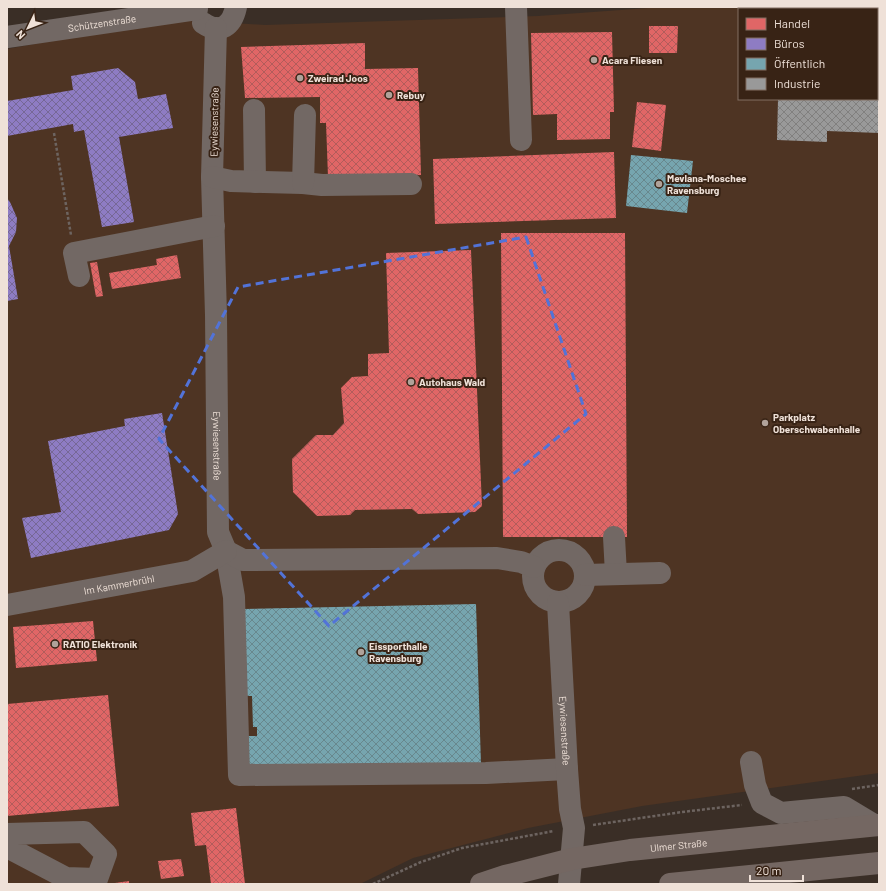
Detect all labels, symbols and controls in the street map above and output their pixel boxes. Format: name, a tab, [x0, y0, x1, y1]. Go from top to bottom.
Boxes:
north arrow	[8, 8, 48, 48]
legend	[738, 8, 878, 100]
street label: Schützenstraße	[67, 12, 137, 34]
text: Handel	[774, 16, 810, 30]
text: N	[13, 28, 28, 42]
text: Büros	[774, 36, 805, 50]
place label: Acara Fliesen	[602, 54, 662, 66]
marker: Acara Fliesen	[589, 55, 599, 65]
text: Öffentlich	[774, 56, 825, 70]
place label: Zweirad Joos	[308, 72, 368, 84]
marker: Zweirad Joos	[295, 73, 305, 83]
text: Industrie	[774, 76, 820, 90]
street label: Eywiesenstraße	[207, 87, 221, 157]
place label: Rebuy	[397, 89, 425, 101]
marker: Rebuy	[384, 90, 394, 100]
place label: Mevlana-Moschee Ravensburg	[667, 172, 747, 196]
marker: Mevlana-Moschee Ravensburg	[654, 179, 664, 189]
place label: Autohaus Wald	[419, 376, 486, 388]
marker: Autohaus Wald	[406, 377, 416, 387]
street label: Eywiesenstraße	[211, 411, 224, 481]
place label: Parkplatz Oberschwabenhalle	[773, 411, 861, 435]
marker: Parkplatz Oberschwabenhalle	[760, 418, 770, 428]
street label: Im Kammerbrühl	[83, 572, 156, 597]
place label: RATIO Elektronik	[63, 638, 138, 650]
marker: RATIO Elektronik	[50, 639, 60, 649]
place label: Eissporthalle Ravensburg	[369, 640, 428, 664]
marker: Eissporthalle Ravensburg	[356, 647, 366, 657]
street label: Eywiesenstraße	[557, 696, 573, 766]
street label: Ulmer Straße	[650, 836, 708, 854]
scale bar	[750, 857, 803, 883]
text: 20 m	[756, 863, 782, 877]

